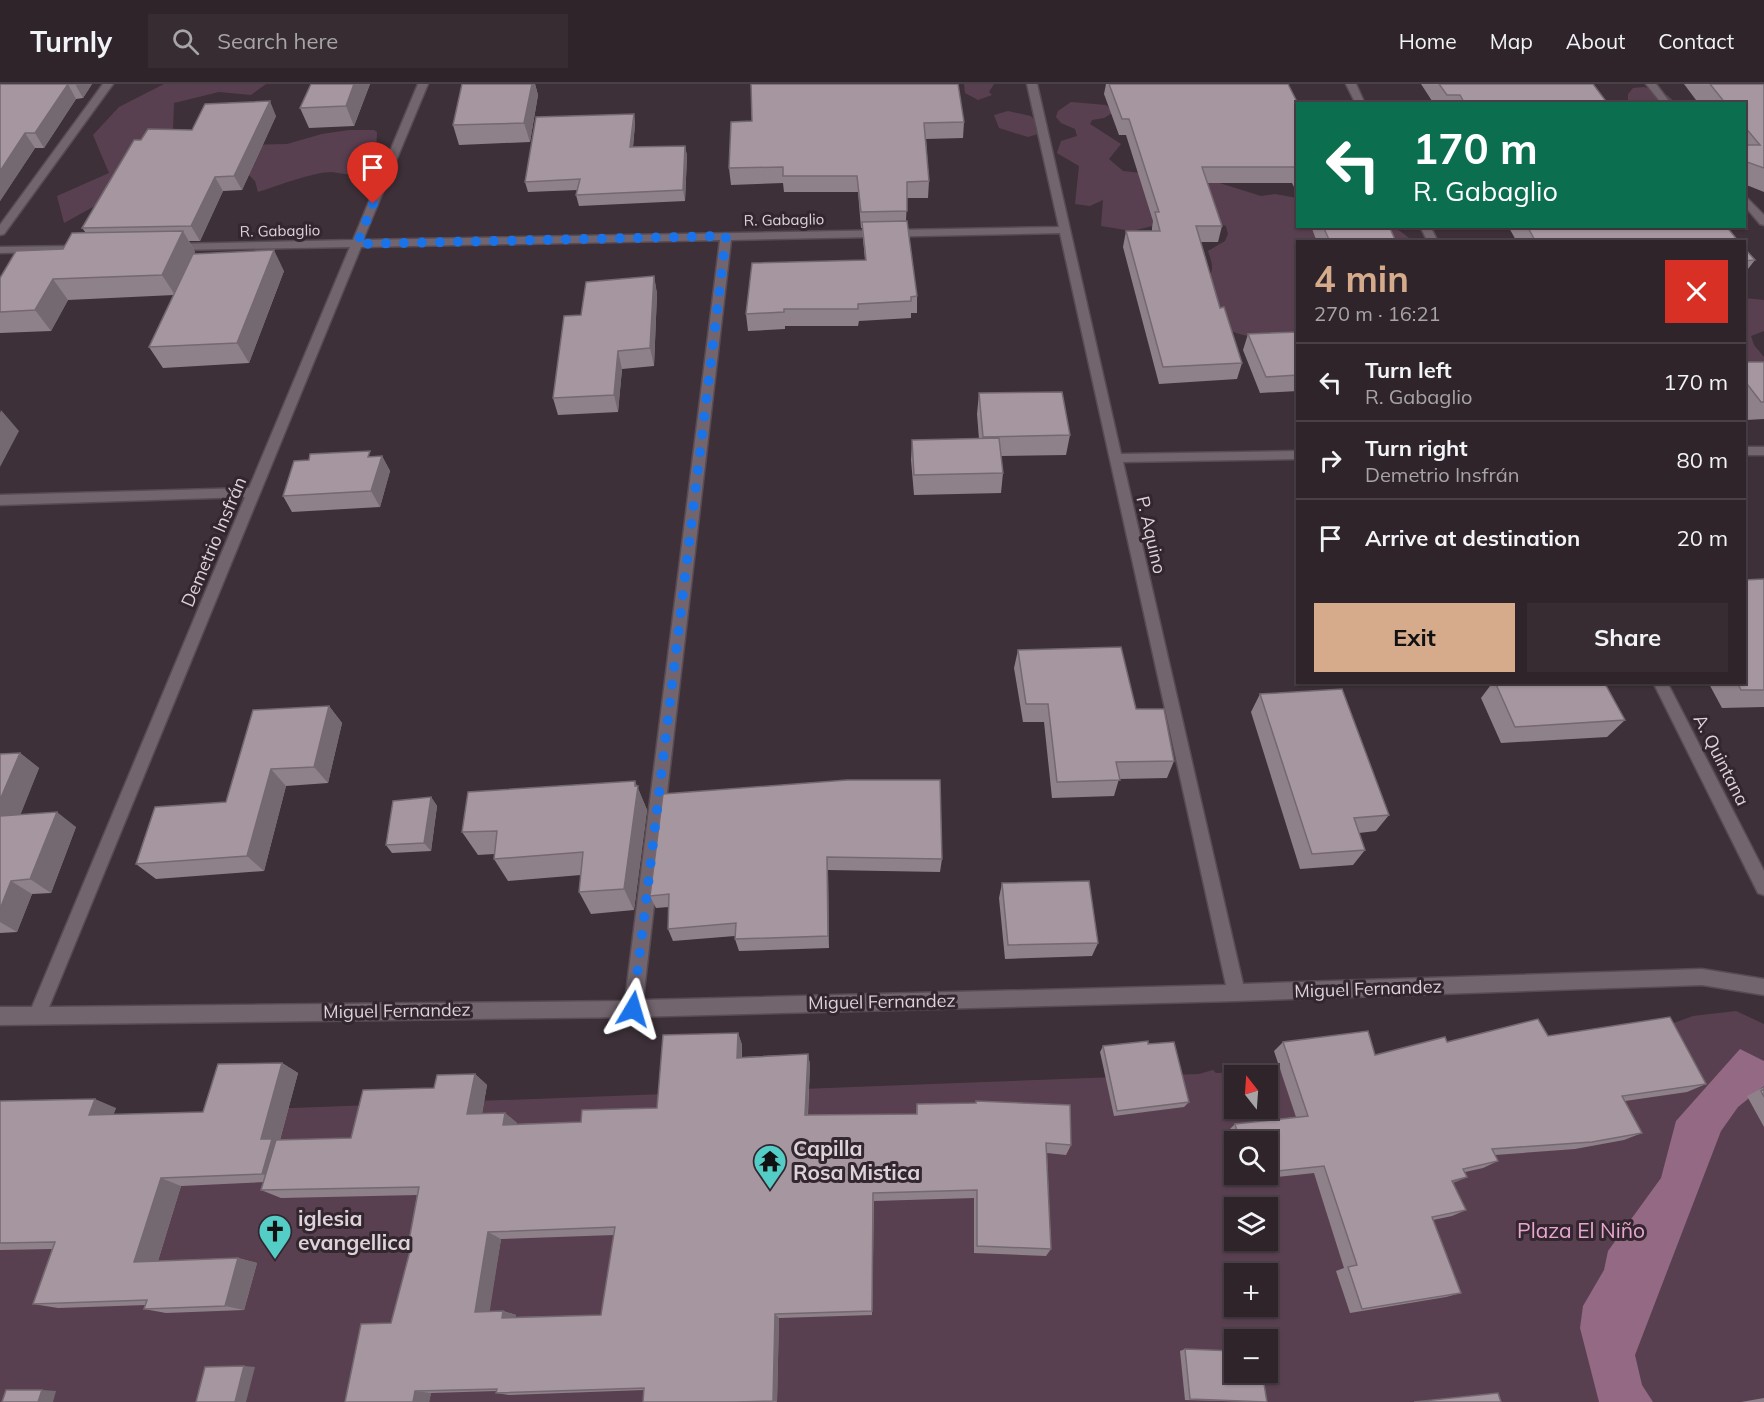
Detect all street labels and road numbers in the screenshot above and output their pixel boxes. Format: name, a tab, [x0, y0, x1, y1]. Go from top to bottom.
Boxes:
street label: R. Gabaglio	[744, 209, 824, 230]
street label: R. Gabaglio	[240, 220, 320, 241]
street label: Demetrio Insfrán	[176, 473, 251, 610]
street label: P. Aquino	[1131, 494, 1172, 576]
street label: A. Quintana	[1689, 710, 1754, 810]
street label: Miguel Fernandez	[1294, 974, 1442, 1003]
street label: Miguel Fernandez	[808, 989, 956, 1014]
street label: Miguel Fernandez	[323, 998, 471, 1023]

